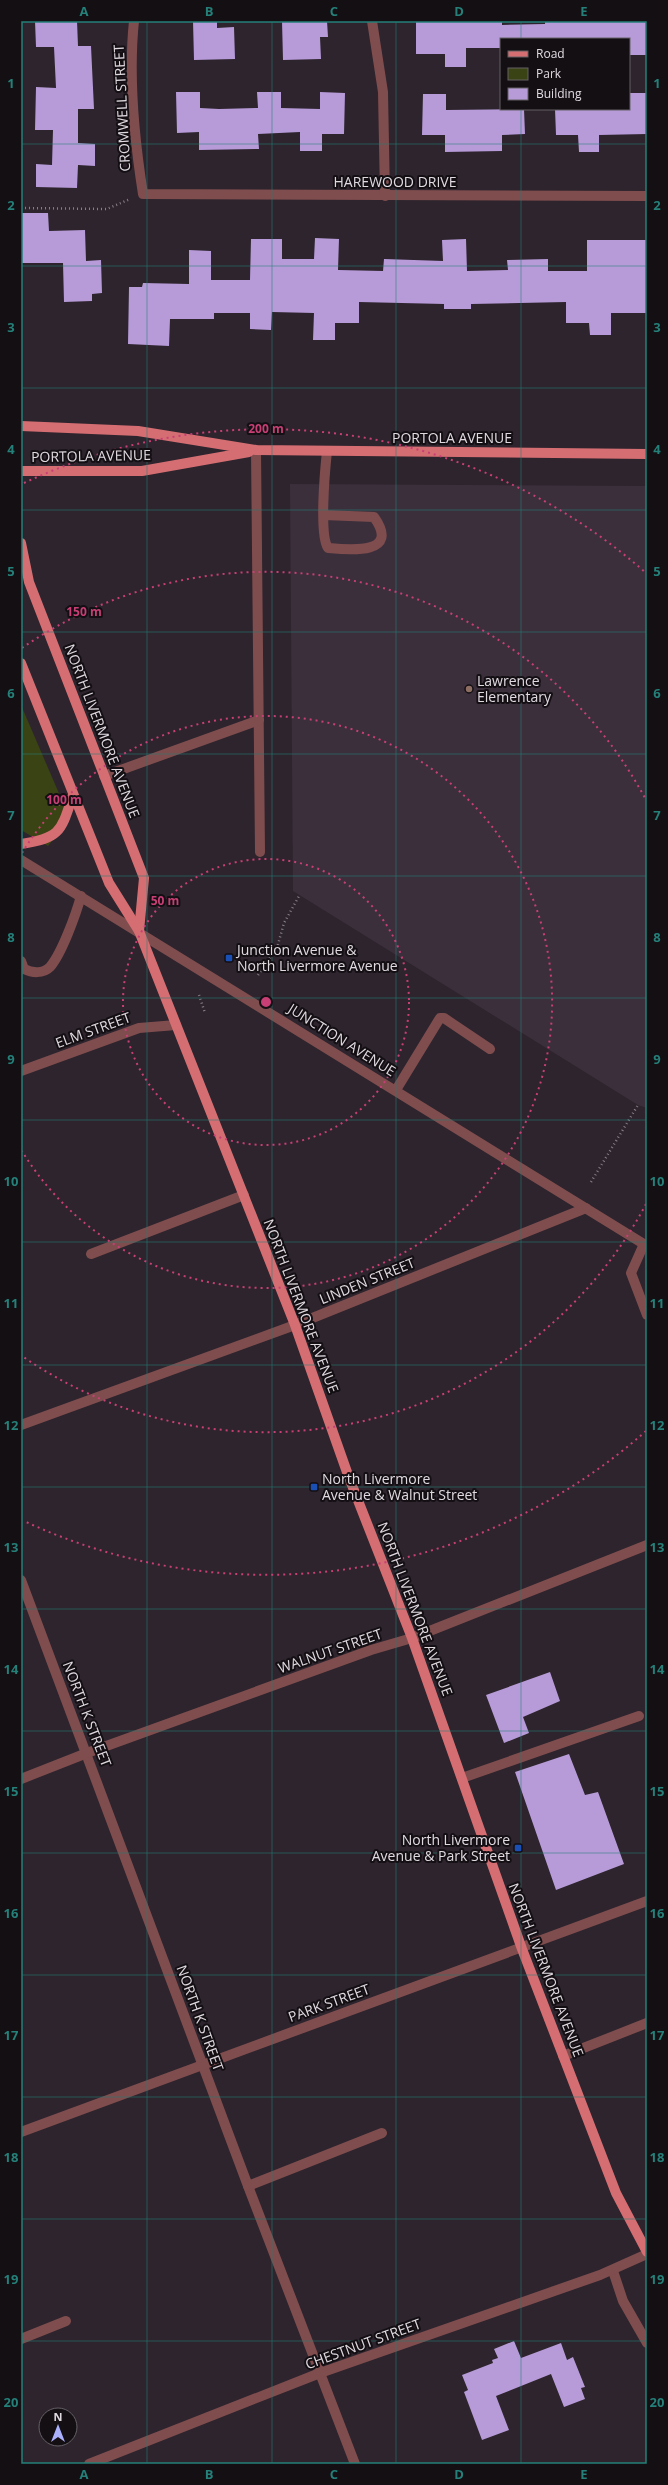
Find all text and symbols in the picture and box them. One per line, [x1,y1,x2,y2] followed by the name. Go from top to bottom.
[80,2,89,20] text: A
[205,2,214,20] text: B
[330,2,338,20] text: C
[454,2,464,20] text: D
[580,2,588,20] text: E
[500,38,630,110] legend
[109,44,134,172] street label: CROMWELL STREET
[536,45,565,62] text: Road
[536,65,562,82] text: Park
[7,74,15,92] text: 1
[653,74,661,92] text: 1
[536,85,582,102] text: Building
[334,172,456,191] street label: HAREWOOD DRIVE
[7,196,15,214] text: 2
[653,196,661,214] text: 2
[7,318,15,336] text: 3
[653,318,661,336] text: 3
[248,420,284,437] text: 200 m
[392,428,512,447] street label: PORTOLA AVENUE
[7,440,15,458] text: 4
[653,440,661,458] text: 4
[31,445,151,466] street label: PORTOLA AVENUE
[7,562,15,580] text: 5
[653,562,661,580] text: 5
[66,603,102,620] text: 150 m
[60,641,144,820] street label: NORTH LIVERMORE AVENUE
[477,671,552,706] place label: Lawrence Elementary
[7,684,15,702] text: 6
[464,684,474,694] marker: Lawrence Elementary
[653,684,661,702] text: 6
[46,791,82,808] text: 100 m
[7,806,15,824] text: 7
[653,806,661,824] text: 7
[151,892,179,909] text: 50 m
[7,928,15,946] text: 8
[653,928,661,946] text: 8
[235,940,398,975] place label: Junction Avenue & North Livermore Avenue
[224,953,234,963] marker: Junction Avenue & North Livermore Avenue
[259,995,273,1009] centre of rings
[283,998,400,1080] street label: JUNCTION AVENUE
[53,1007,133,1052] street label: ELM STREET
[7,1050,15,1068] text: 9
[653,1050,661,1068] text: 9
[4,1172,18,1190] text: 10
[650,1172,664,1190] text: 10
[259,1216,343,1395] street label: NORTH LIVERMORE AVENUE
[316,1253,418,1308] street label: LINDEN STREET
[4,1294,18,1312] text: 11
[650,1294,664,1312] text: 11
[4,1416,19,1434] text: 12
[650,1416,665,1434] text: 12
[322,1469,477,1504] place label: North Livermore Avenue & Walnut Street
[309,1482,319,1492] marker: North Livermore Avenue & Walnut Street
[373,1519,457,1698] street label: NORTH LIVERMORE AVENUE
[4,1538,18,1556] text: 13
[650,1538,664,1556] text: 13
[275,1624,384,1677] street label: WALNUT STREET
[59,1658,116,1769] street label: NORTH K STREET
[4,1660,19,1678] text: 14
[650,1660,665,1678] text: 14
[4,1782,18,1800] text: 15
[650,1782,664,1800] text: 15
[372,1830,510,1865] place label: North Livermore Avenue & Park Street
[513,1843,523,1853] marker: North Livermore Avenue & Park Street
[504,1880,588,2059] street label: NORTH LIVERMORE AVENUE
[4,1904,19,1922] text: 16
[650,1904,665,1922] text: 16
[173,1962,229,2074] street label: NORTH K STREET
[285,1979,372,2026] street label: PARK STREET
[4,2026,19,2044] text: 17
[650,2026,665,2044] text: 17
[4,2148,18,2166] text: 18
[650,2148,664,2166] text: 18
[4,2270,18,2288] text: 19
[650,2270,664,2288] text: 19
[302,2314,424,2373] street label: CHESTNUT STREET
[4,2393,18,2411] text: 20
[650,2393,664,2411] text: 20
[38,2407,78,2447] north arrow
[54,2409,62,2424] text: N
[80,2465,89,2483] text: A
[205,2465,214,2483] text: B
[330,2465,338,2483] text: C
[454,2465,464,2483] text: D
[580,2465,588,2483] text: E

